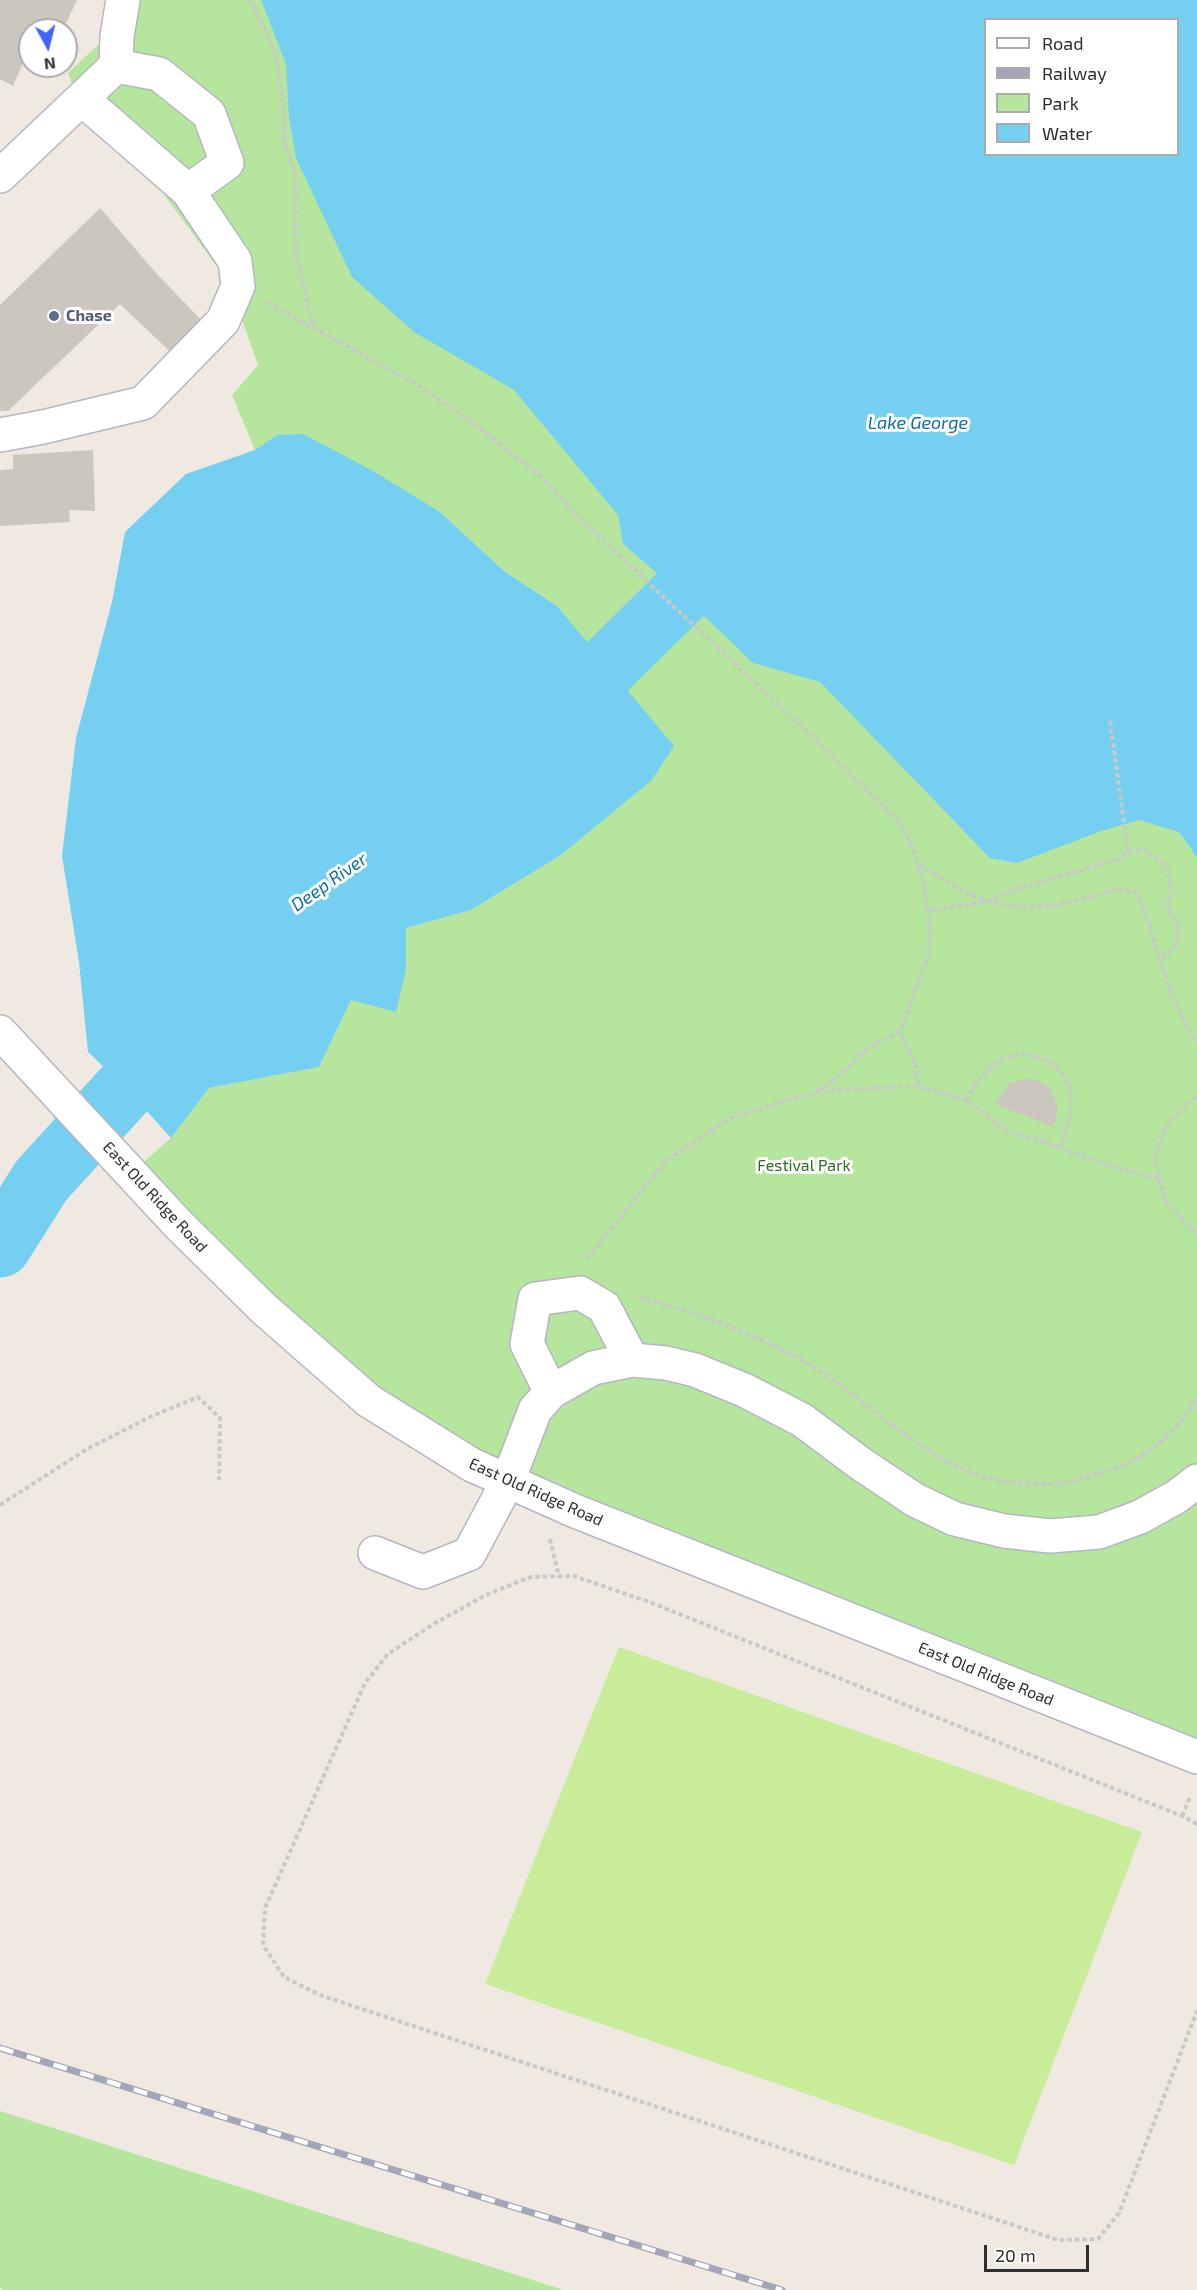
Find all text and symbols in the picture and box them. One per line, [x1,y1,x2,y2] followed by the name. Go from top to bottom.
[18,18,78,78] north arrow
[984,18,1179,156] legend
[1042,32,1083,54] text: Road
[43,54,57,75] text: N
[1042,62,1107,84] text: Railway
[1042,92,1079,114] text: Park
[1042,122,1092,144] text: Water
[66,306,112,326] place label: Chase
[47,309,61,323] marker: Chase
[868,412,968,434] water label: Lake George
[287,848,371,916] water label: Deep River
[99,1138,211,1256] street label: East Old Ridge Road
[757,1156,851,1176] park label: Festival Park
[466,1454,606,1530] street label: East Old Ridge Road
[915,1638,1057,1710] street label: East Old Ridge Road
[987,2233,1092,2271] scale bar
[995,2244,1036,2266] text: 20 m

